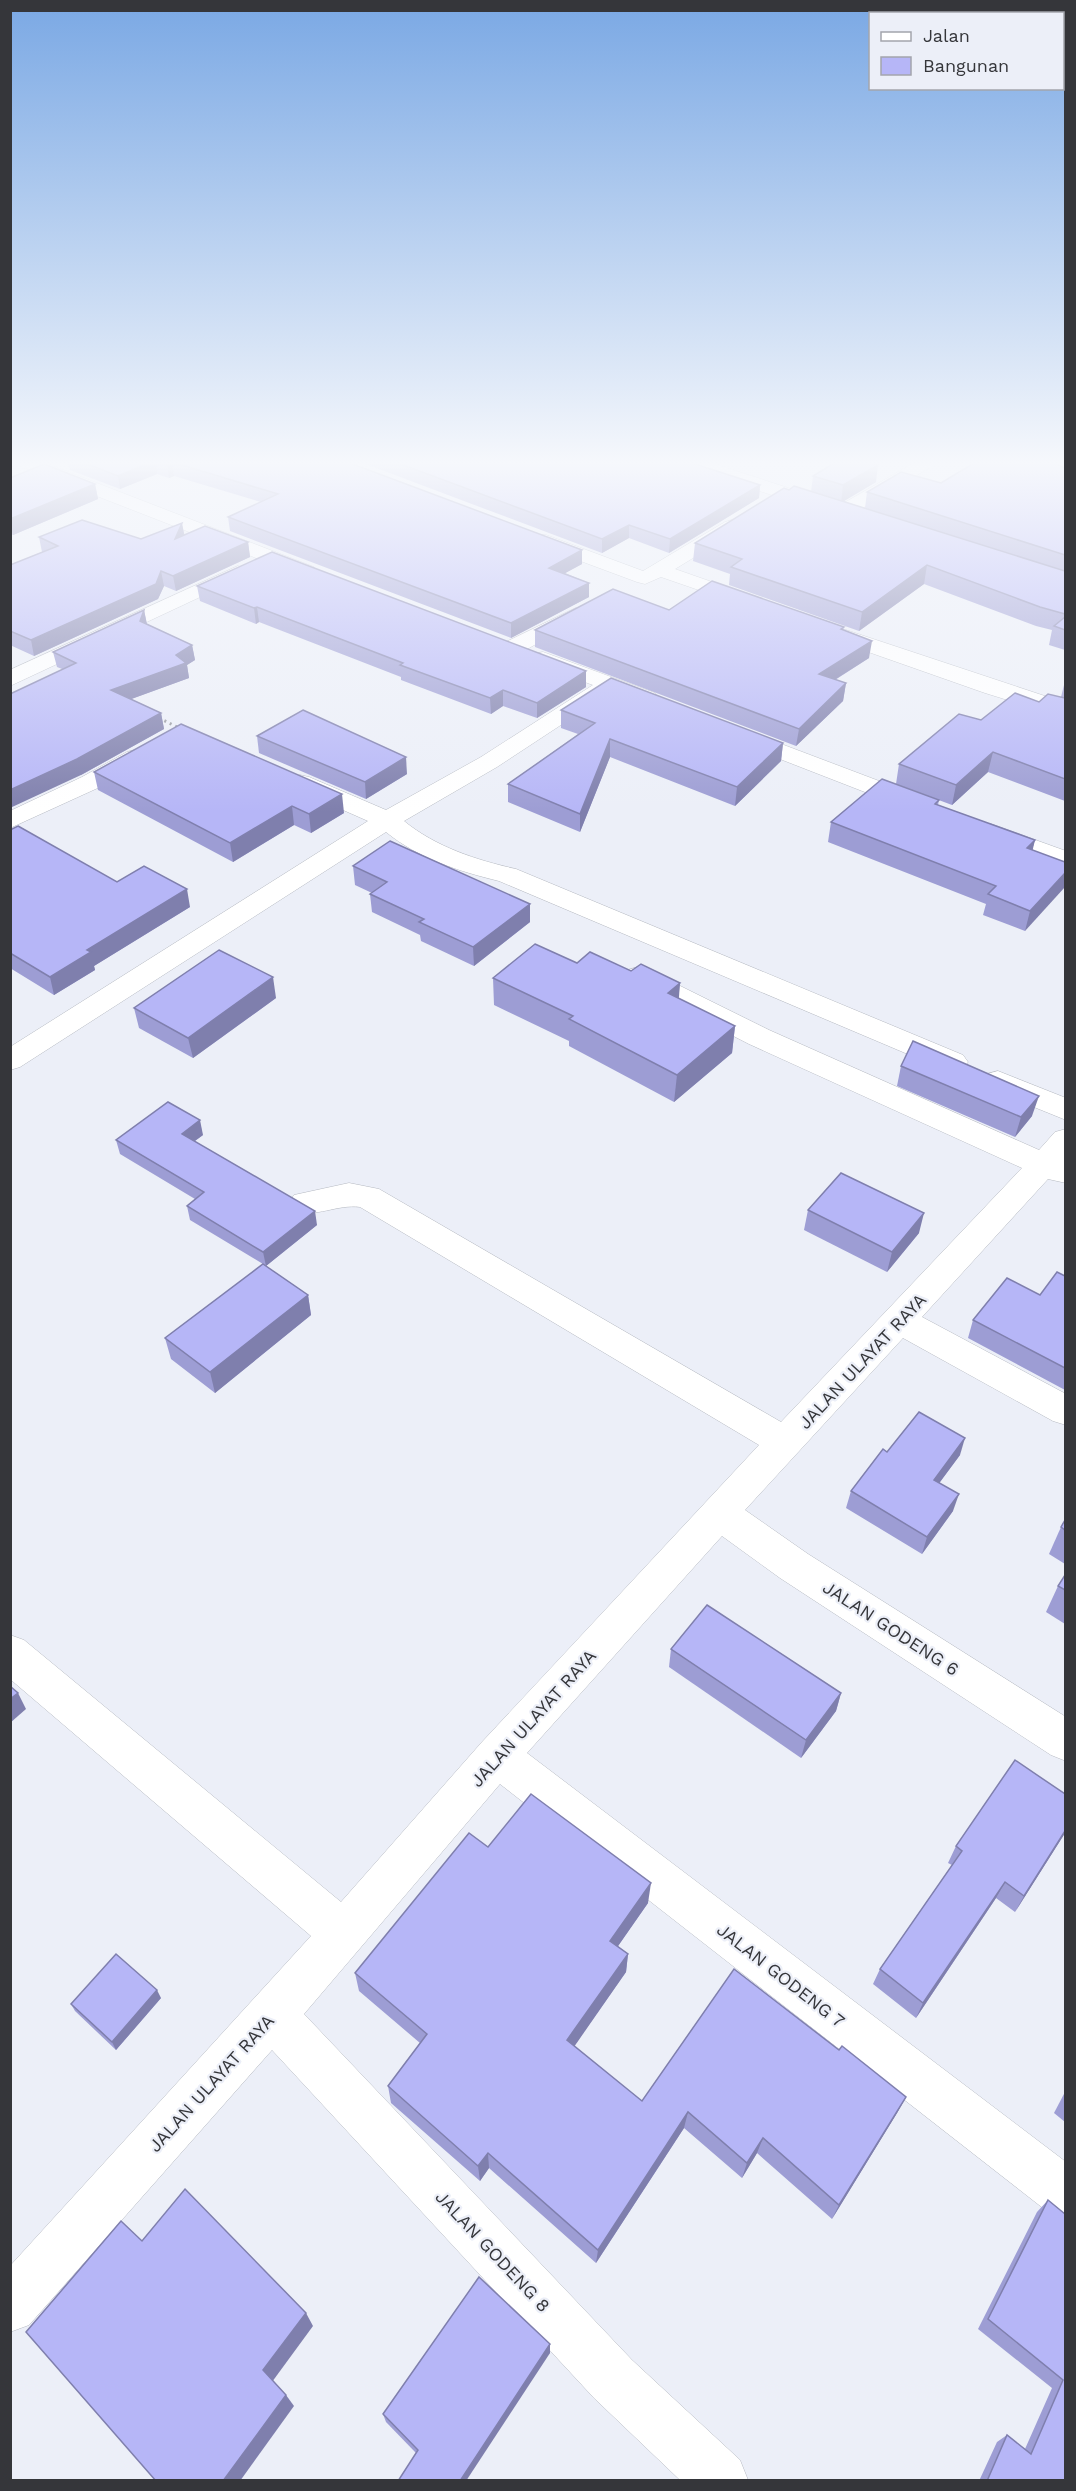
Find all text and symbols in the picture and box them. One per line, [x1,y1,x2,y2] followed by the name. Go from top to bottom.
[869,12,1064,90] legend
[923,25,970,46] text: Jalan
[923,55,1009,76] text: Bangunan
[794,1289,930,1433] street label: JALAN ULAYAT RAYA
[819,1576,963,1680] street label: JALAN GODENG 6
[466,1645,600,1791] street label: JALAN ULAYAT RAYA
[713,1919,849,2031] street label: JALAN GODENG 7
[144,2010,278,2156] street label: JALAN ULAYAT RAYA
[431,2186,555,2316] street label: JALAN GODENG 8

